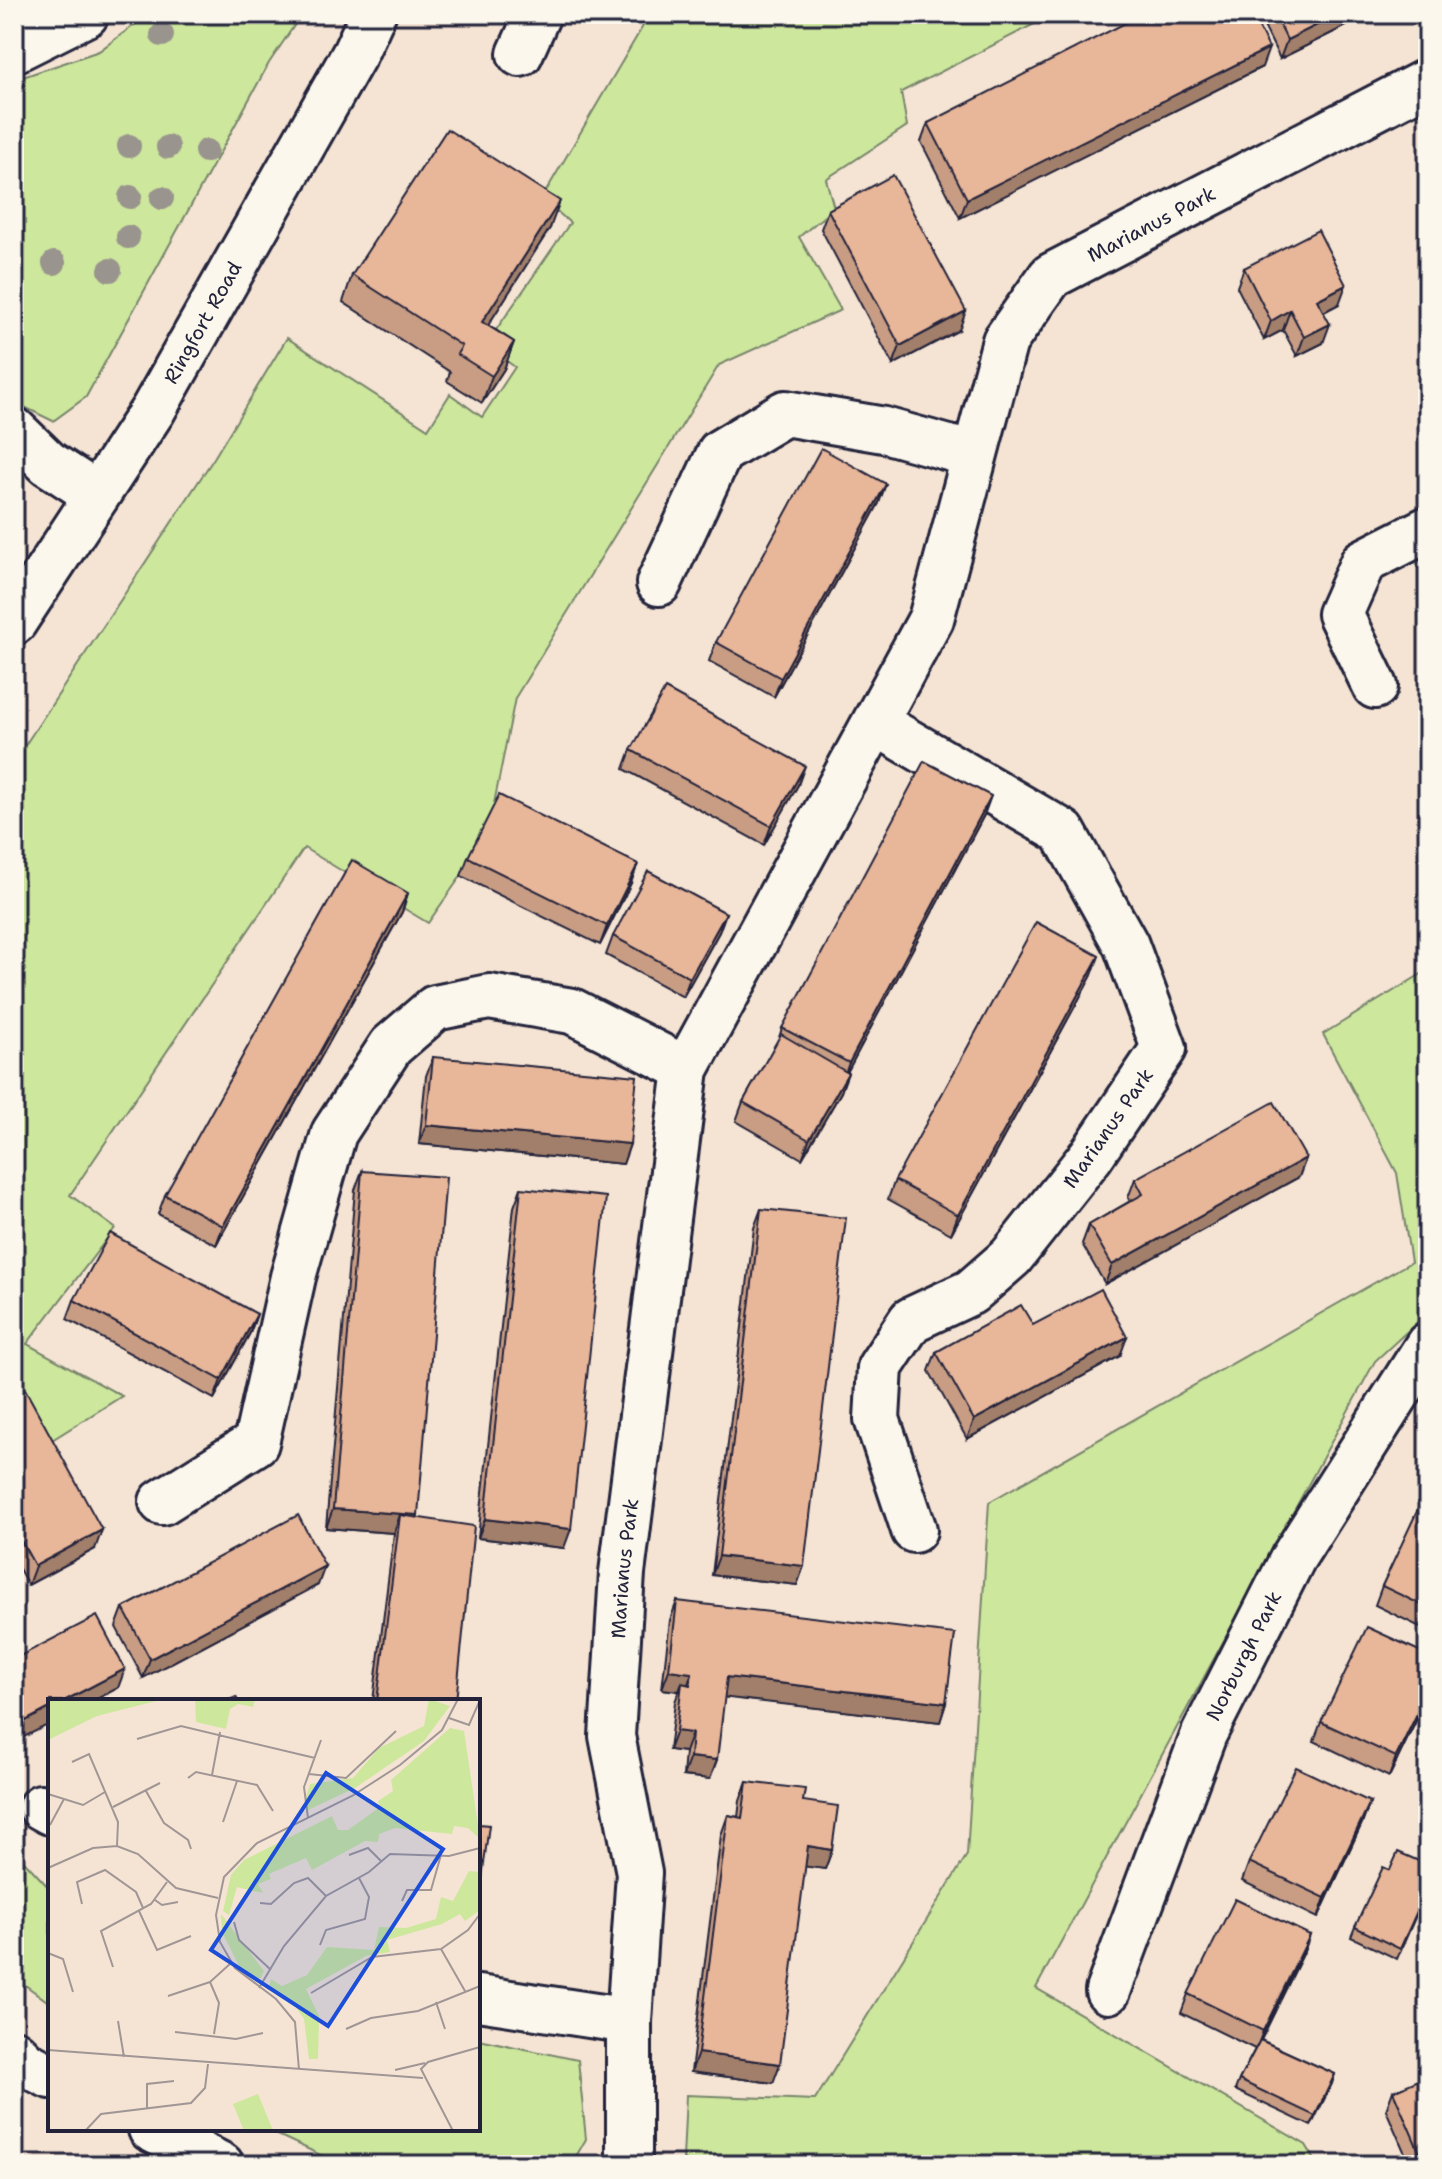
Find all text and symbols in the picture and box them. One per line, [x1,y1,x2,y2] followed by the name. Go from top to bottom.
[1083,180,1220,268] street label: Marianus Park
[158,256,248,388] street label: Ringfort Road
[1057,1063,1159,1193] street label: Marianus Park
[605,1497,644,1639] street label: Marianus Park
[1200,1586,1287,1725] street label: Norburgh Park
[48,1699,480,2131] inset map

